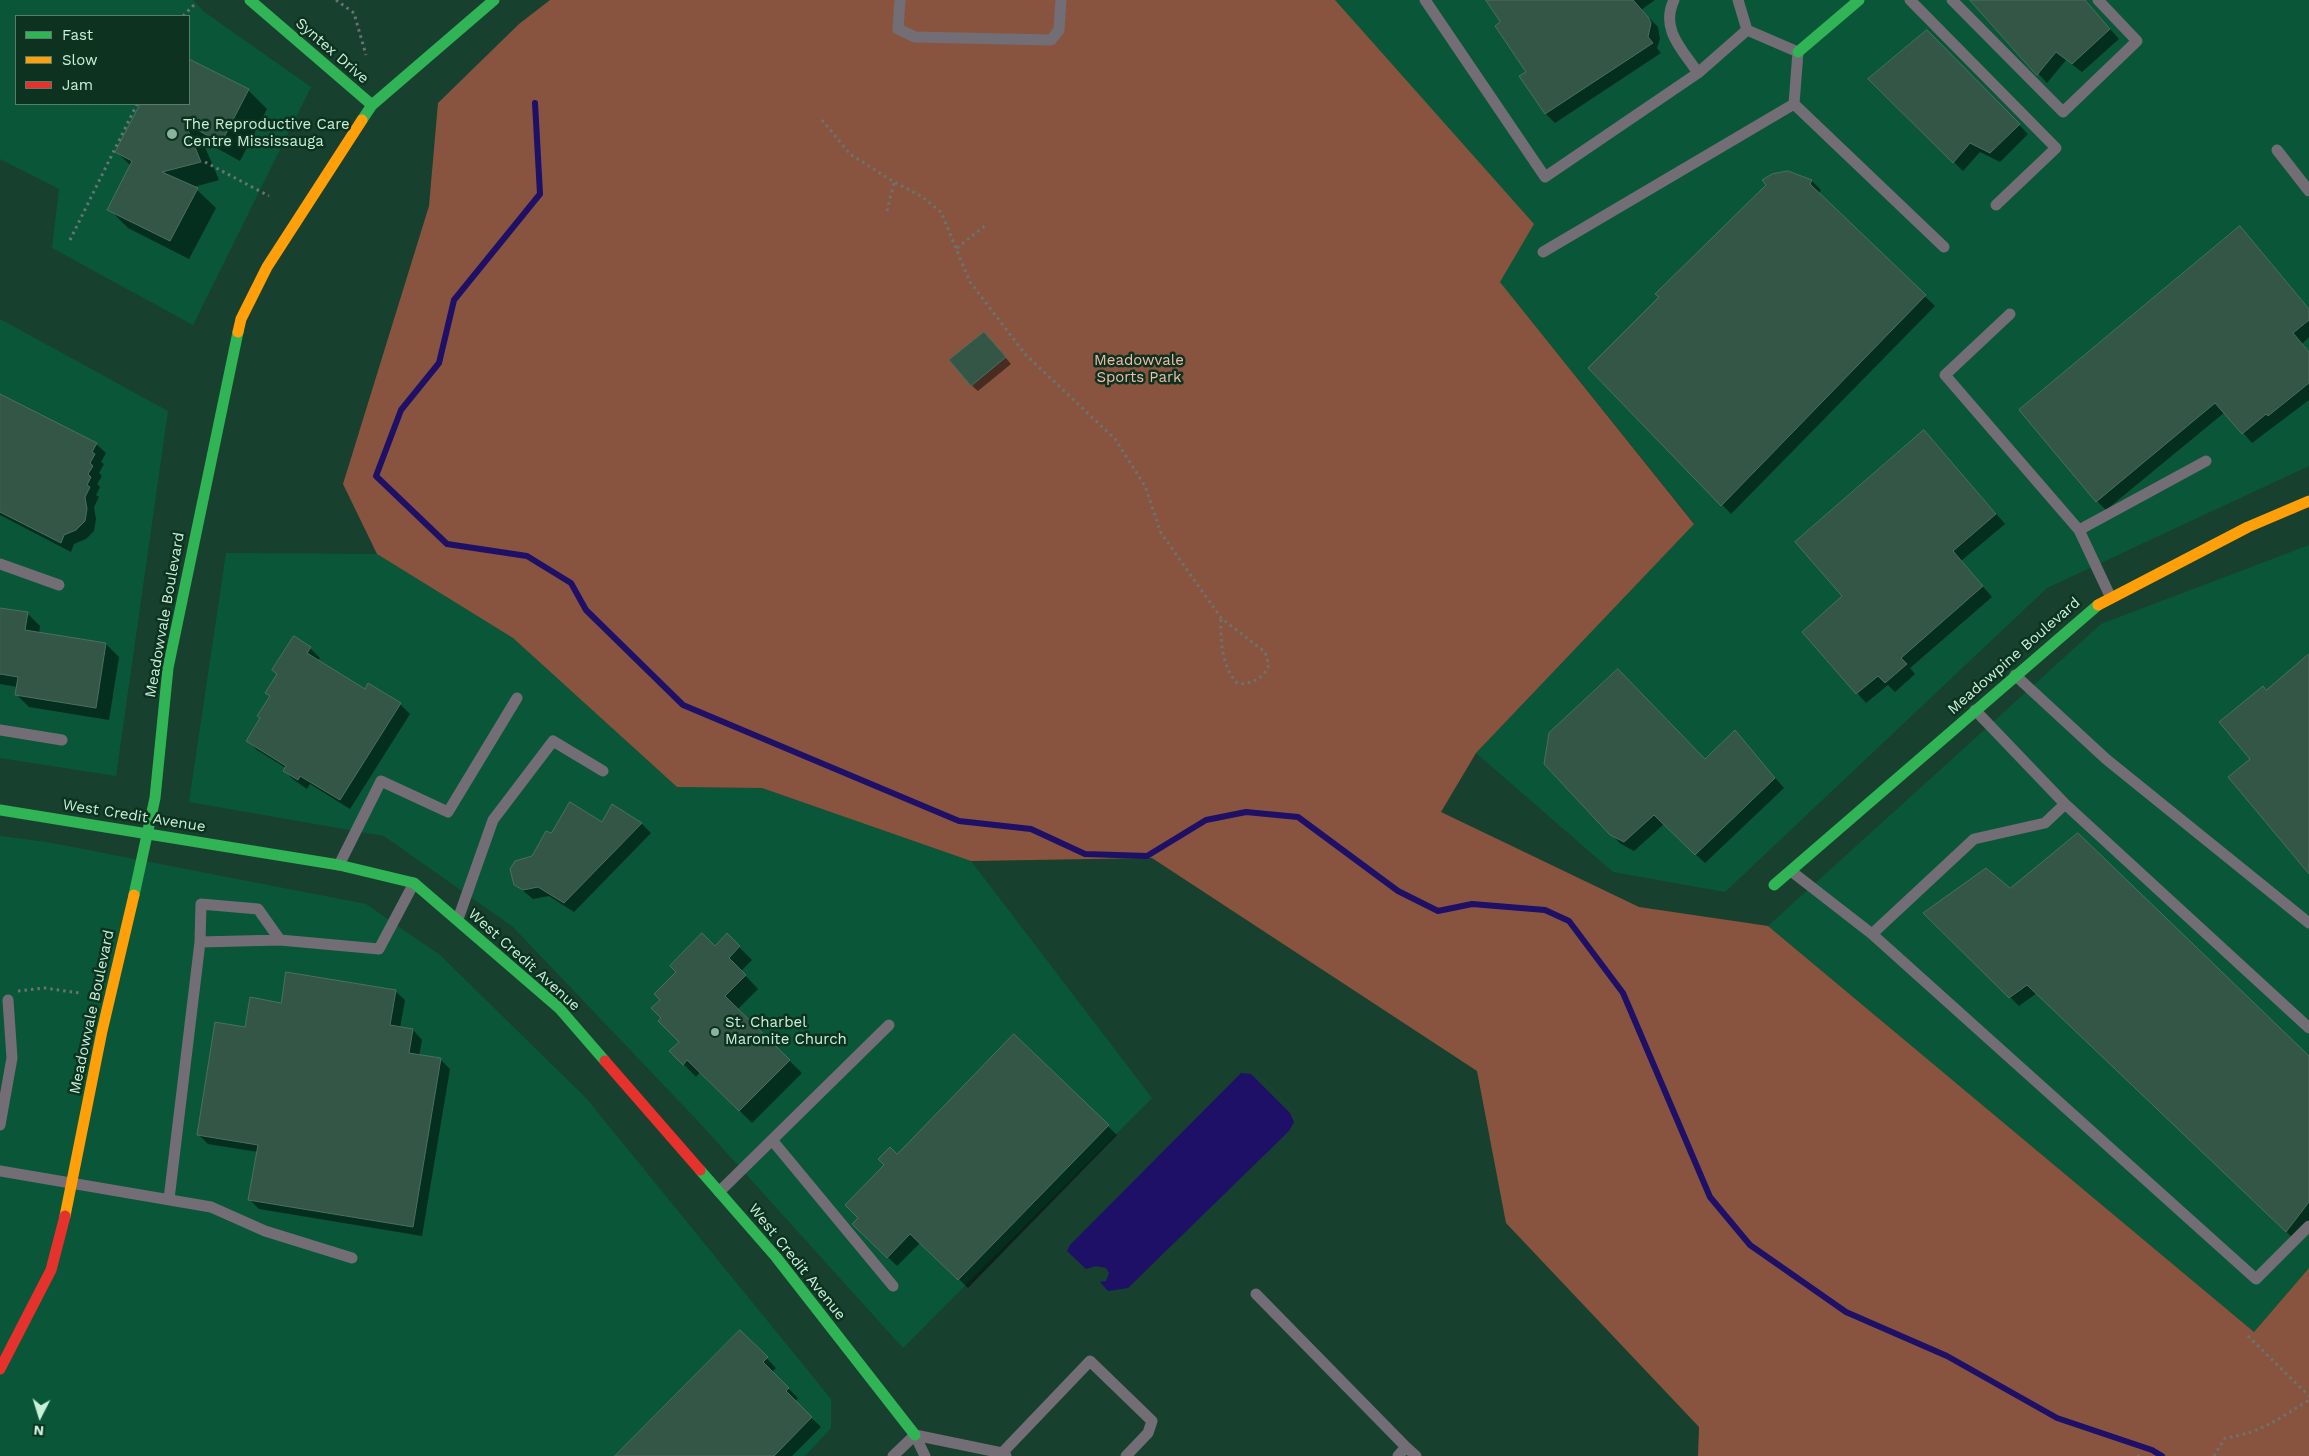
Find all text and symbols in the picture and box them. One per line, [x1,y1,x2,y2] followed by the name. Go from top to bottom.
[292,14,372,88] street label: Syntex Drive
[15,15,190,105] legend
[62,26,93,44] text: Fast
[62,51,98,69] text: Slow
[62,76,93,94] text: Jam
[183,116,350,151] place label: The Reproductive Care Centre Mississauga
[165,127,179,141] marker: The Reproductive Care Centre Mississauga
[1094,352,1184,387] park label: Meadowvale Sports Park
[142,531,188,699] street label: Meadowvale Boulevard
[1944,594,2084,718] street label: Meadowpine Boulevard
[61,796,207,836] street label: West Credit Avenue
[464,905,584,1015] street label: West Credit Avenue
[66,928,118,1096] street label: Meadowvale Boulevard
[725,1014,847,1049] place label: St. Charbel Maronite Church
[709,1026,721,1038] marker: St. Charbel Maronite Church
[745,1200,849,1324] street label: West Credit Avenue
[15,1391,65,1441] north arrow
[33,1423,45,1439] text: N

